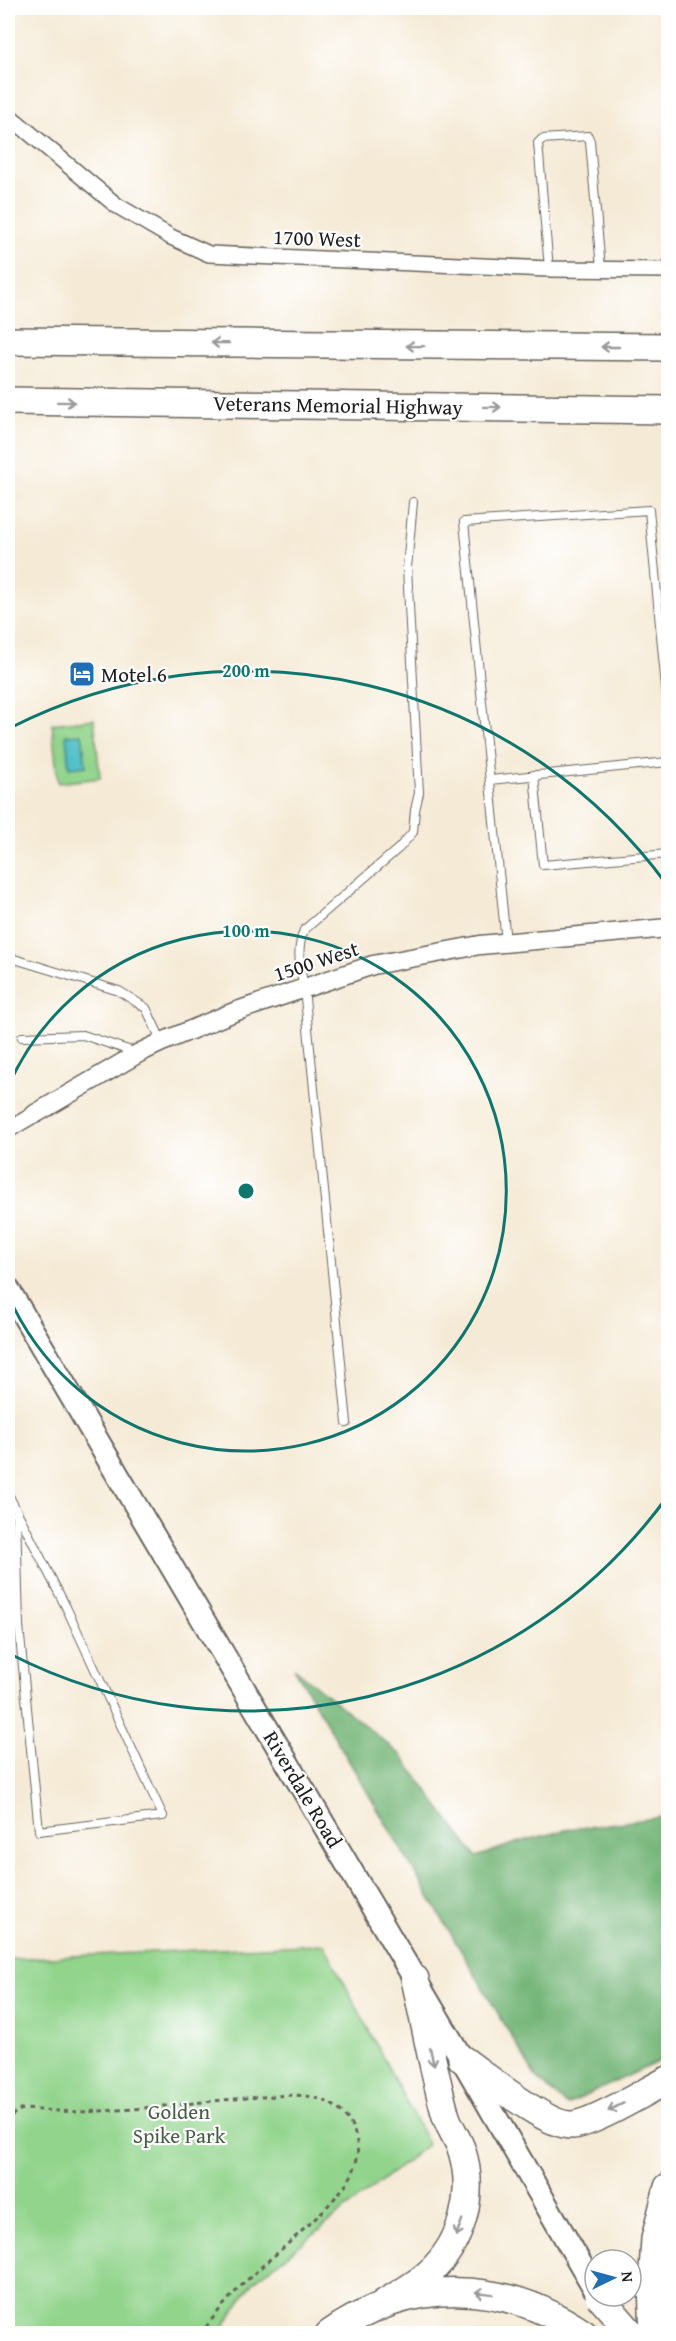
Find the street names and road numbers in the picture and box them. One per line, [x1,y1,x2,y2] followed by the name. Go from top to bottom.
[273,221,362,255] street label: 1700 West
[213,387,464,423] street label: Veterans Memorial Highway
[270,933,363,989] street label: 1500 West
[256,1725,351,1854] street label: Riverdale Road

